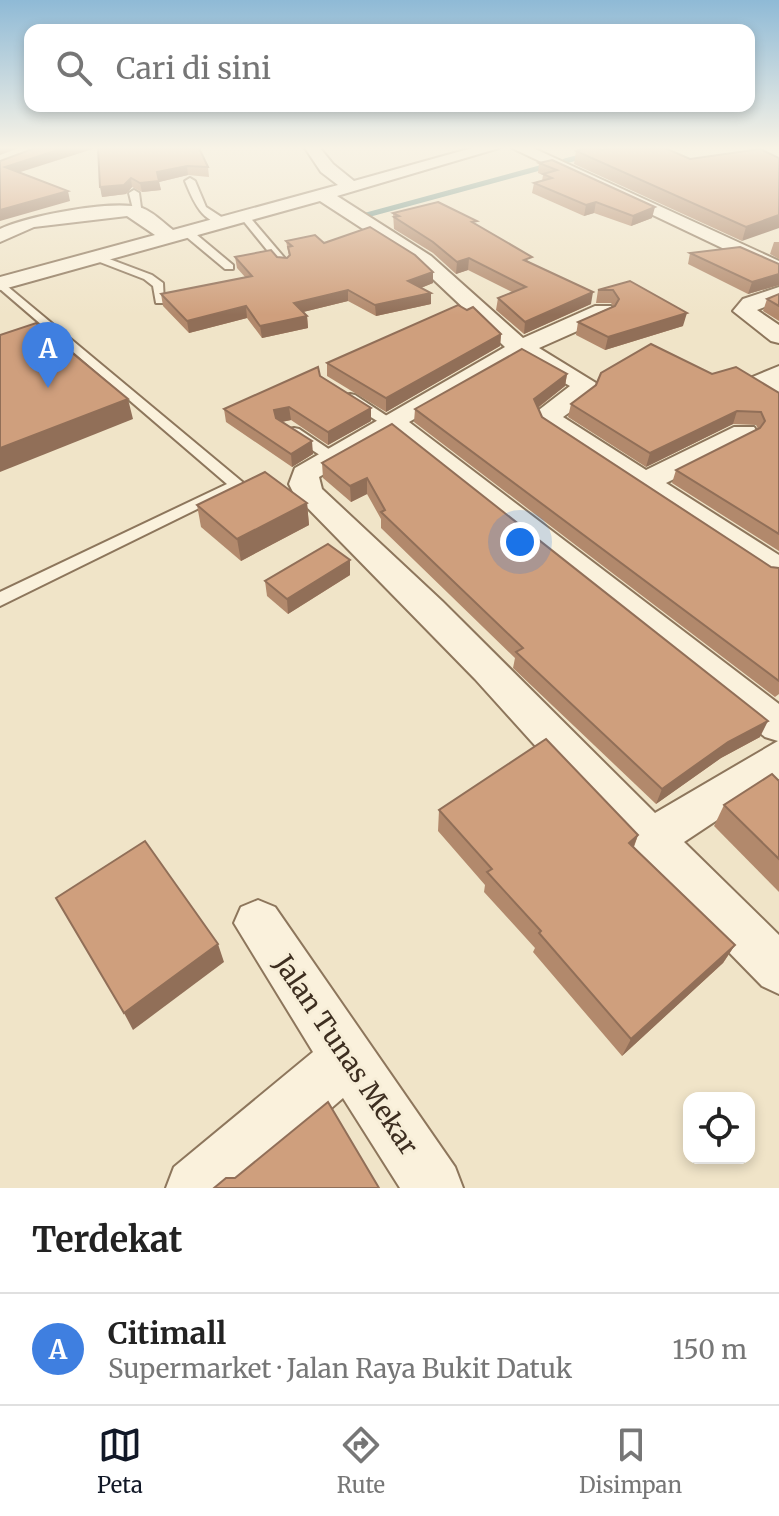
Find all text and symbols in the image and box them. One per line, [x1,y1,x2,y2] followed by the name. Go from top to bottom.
[24,24,755,112] search box
[52,46,96,90] icon: search
[116,49,271,87] text: Cari di sini
[22,322,74,388] pin: A
[500,522,540,562] your location
[267,948,426,1161] street label: Jalan Tunas Mekar
[683,1092,755,1164] map controls
[683,1092,755,1164] button: locate
[32,1219,182,1261] text: Terdekat
[108,1314,226,1352] text: Citimall
[49,1333,67,1366] text: A
[673,1333,747,1366] text: 150 m
[108,1352,572,1385] text: Supermarket · Jalan Raya Bukit Datuk
[97,1423,143,1499] tab: Peta
[337,1423,385,1499] tab: Rute
[579,1423,682,1499] tab: Disimpan

